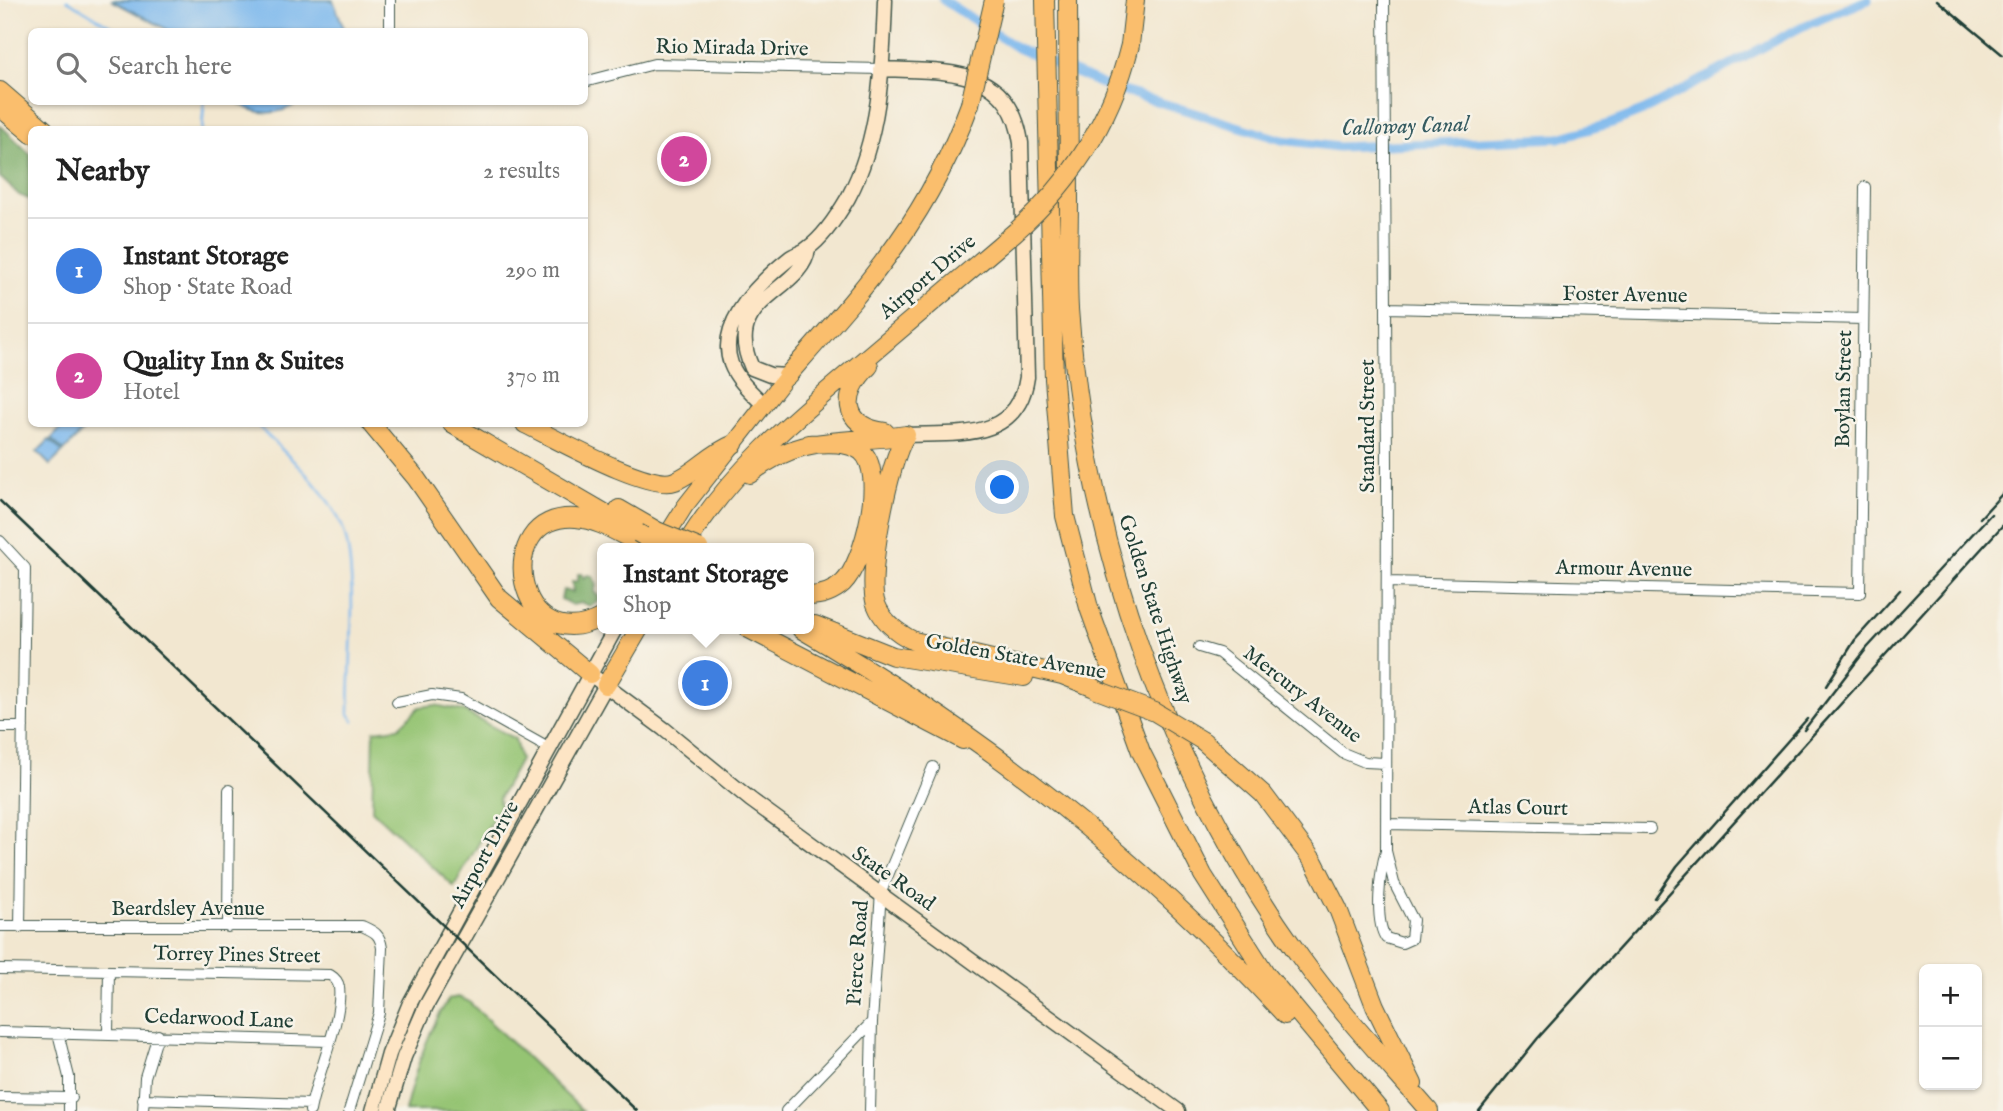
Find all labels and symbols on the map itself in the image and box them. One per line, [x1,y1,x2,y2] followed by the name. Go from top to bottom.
[655,34,809,63] street label: Rio Mirada Drive
[1341,110,1471,143] water label: Calloway Canal
[661,133,707,185] pin: 2
[873,228,982,326] street label: Airport Drive
[1562,281,1688,310] street label: Foster Avenue
[1830,330,1859,448] street label: Boylan Street
[1355,359,1382,493] street label: Standard Street
[985,470,1019,504] your location
[1111,511,1198,708] street label: Golden State Highway
[1554,555,1693,584] street label: Armour Avenue
[923,628,1108,687] street label: Golden State Avenue
[1237,640,1367,750] street label: Mercury Avenue
[682,657,728,709] pin: 1
[1467,794,1568,823] street label: Atlas Court
[444,796,526,914] street label: Airport Drive
[846,841,941,918] street label: State Road
[111,896,265,923] street label: Beardsley Avenue
[841,899,876,1007] street label: Pierce Road
[153,941,321,970] street label: Torrey Pines Street
[144,1003,294,1036] street label: Cedarwood Lane

